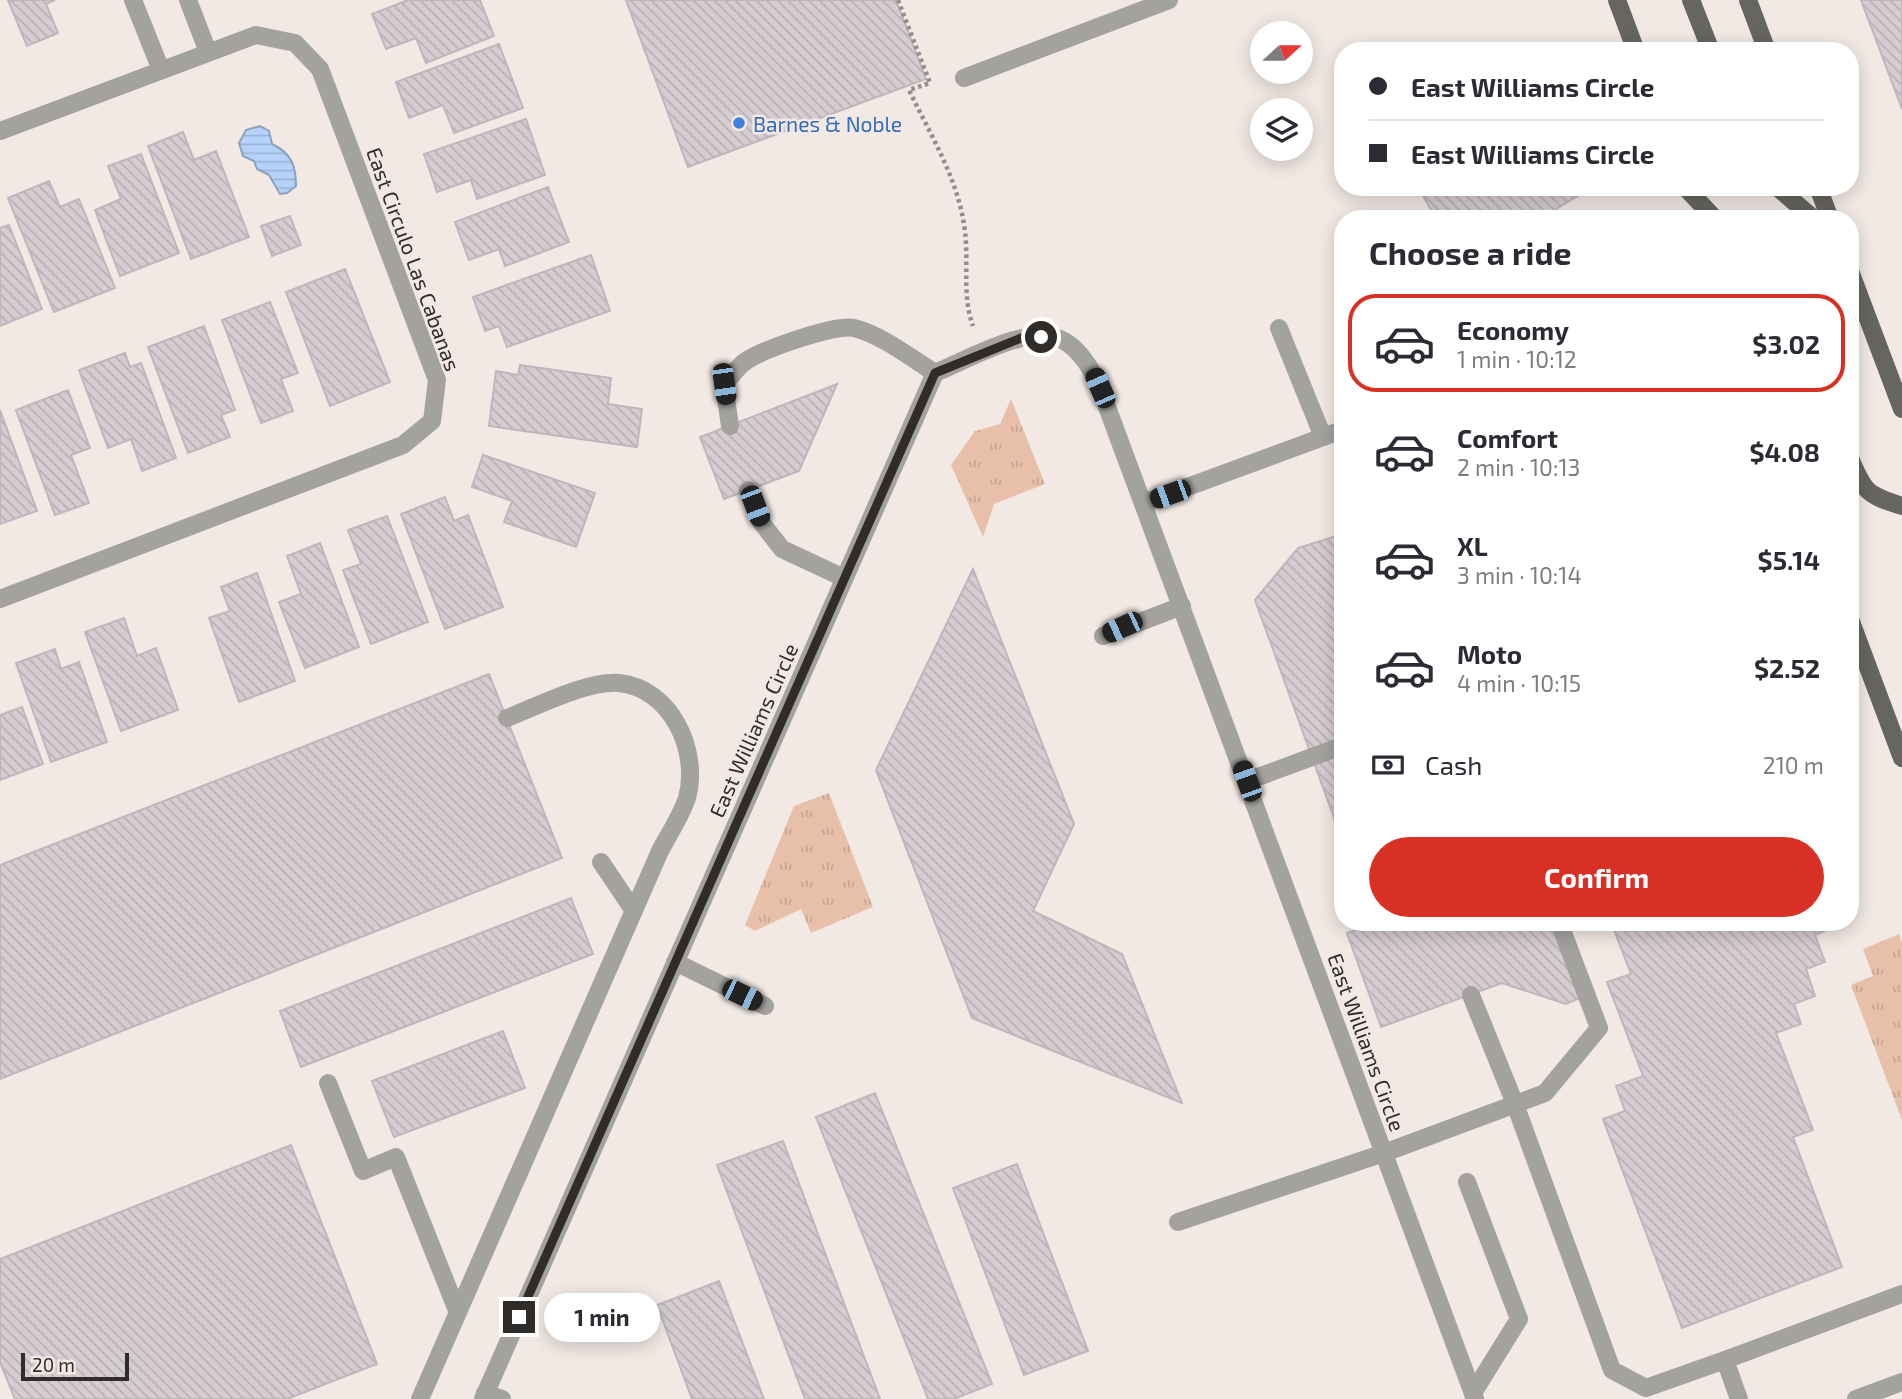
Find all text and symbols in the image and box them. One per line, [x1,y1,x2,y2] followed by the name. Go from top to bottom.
[1250,21,1312,84] north arrow
[1250,21,1313,161] map controls
[1411,71,1654,102] text: East Williams Circle
[1250,98,1313,161] button: layers
[753,111,902,136] place label: Barnes & Noble
[731,115,747,131] marker: Barnes & Noble
[1411,138,1654,169] text: East Williams Circle
[362,144,466,374] street label: East Circulo Las Cabanas
[1369,233,1572,271] text: Choose a ride
[1373,312,1436,375] icon: car
[1457,314,1569,345] text: Economy
[1025,321,1057,353] route start
[1752,328,1820,359] text: $3.02
[1457,345,1577,373] text: 1 min · 10:12
[711,362,738,406] car
[1082,365,1119,411] car
[1373,420,1436,483] icon: car
[1457,422,1558,453] text: Comfort
[1749,436,1820,467] text: $4.08
[1457,453,1580,481] text: 2 min · 10:13
[1147,477,1194,511] car
[738,483,773,529] car
[1373,528,1436,591] icon: car
[1457,530,1488,561] text: XL
[1758,544,1820,575] text: $5.14
[1457,561,1582,589] text: 3 min · 10:14
[1099,609,1146,645] car
[1373,636,1436,699] icon: car
[1457,638,1522,669] text: Moto
[703,639,803,821] street label: East Williams Circle
[1754,652,1820,683] text: $2.52
[1457,669,1581,697] text: 4 min · 10:15
[1369,746,1407,784] icon: cash
[1425,749,1482,780] text: Cash
[1763,751,1824,779] text: 210 m
[1230,758,1265,804] car
[1369,837,1824,917] button: Confirm
[1323,950,1411,1134] street label: East Williams Circle
[719,976,766,1014] car
[544,1292,659,1342] callout: 1 min
[503,1301,535,1333] route end
[574,1303,630,1331] text: 1 min
[21,1350,130,1382] scale bar
[32,1353,75,1376] text: 20 m

